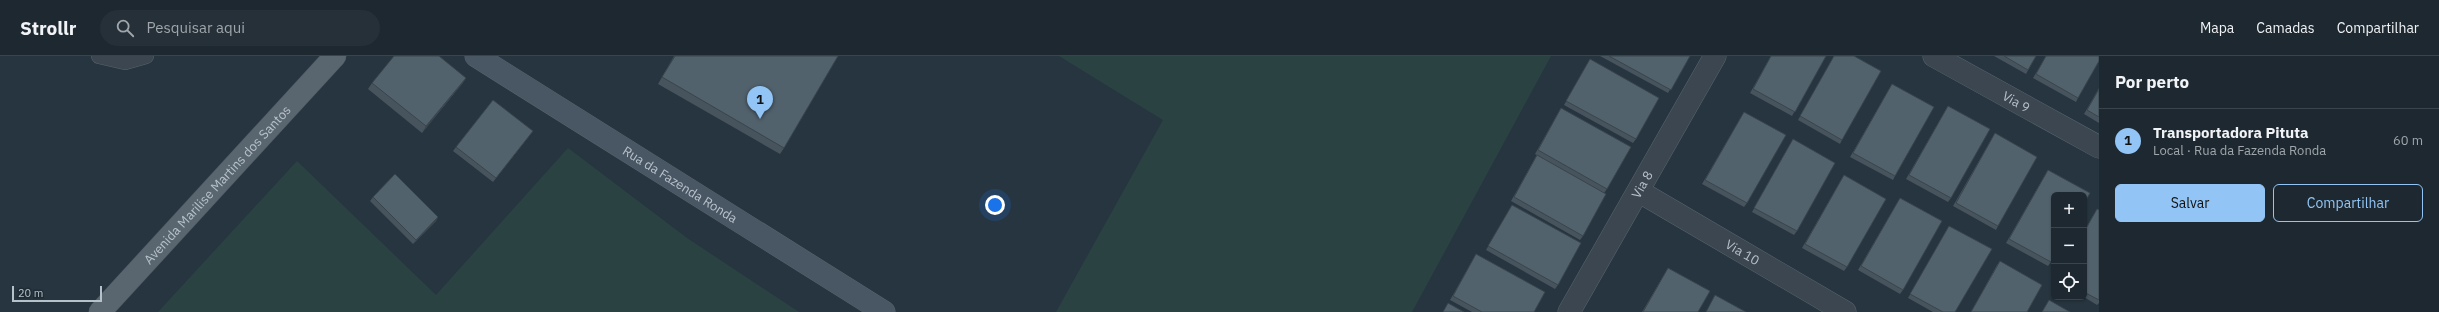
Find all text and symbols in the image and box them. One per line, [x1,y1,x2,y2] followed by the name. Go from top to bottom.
[100,10,380,46] search box
[20,16,76,40] text: Strollr
[114,17,136,39] icon: search
[146,18,245,37] text: Pesquisar aqui
[2200,19,2234,37] text: Mapa
[2256,19,2315,37] text: Camadas
[2337,19,2419,37] text: Compartilhar
[2115,71,2189,93] text: Por perto
[747,86,773,119] pin: 1
[2000,87,2033,116] street label: Via 9
[140,101,294,268] street label: Avenida Marilise Martins dos Santos
[2153,123,2309,142] text: Transportadora Pituta
[2124,132,2132,149] text: 1
[2393,132,2423,149] text: 60 m
[620,142,741,226] street label: Rua da Fazenda Ronda
[2153,142,2326,159] text: Local · Rua da Fazenda Ronda
[1627,167,1656,201] street label: Via 8
[2115,184,2265,222] button: Salvar
[2273,184,2423,222] button: Compartilhar
[2051,192,2087,300] map controls
[2051,192,2087,228] button: +
[985,195,1005,215] your location
[2051,228,2087,264] button: −
[1723,235,1763,269] street label: Via 10
[2051,264,2087,300] button: locate
[12,284,102,303] scale bar
[18,286,43,300] text: 20 m

